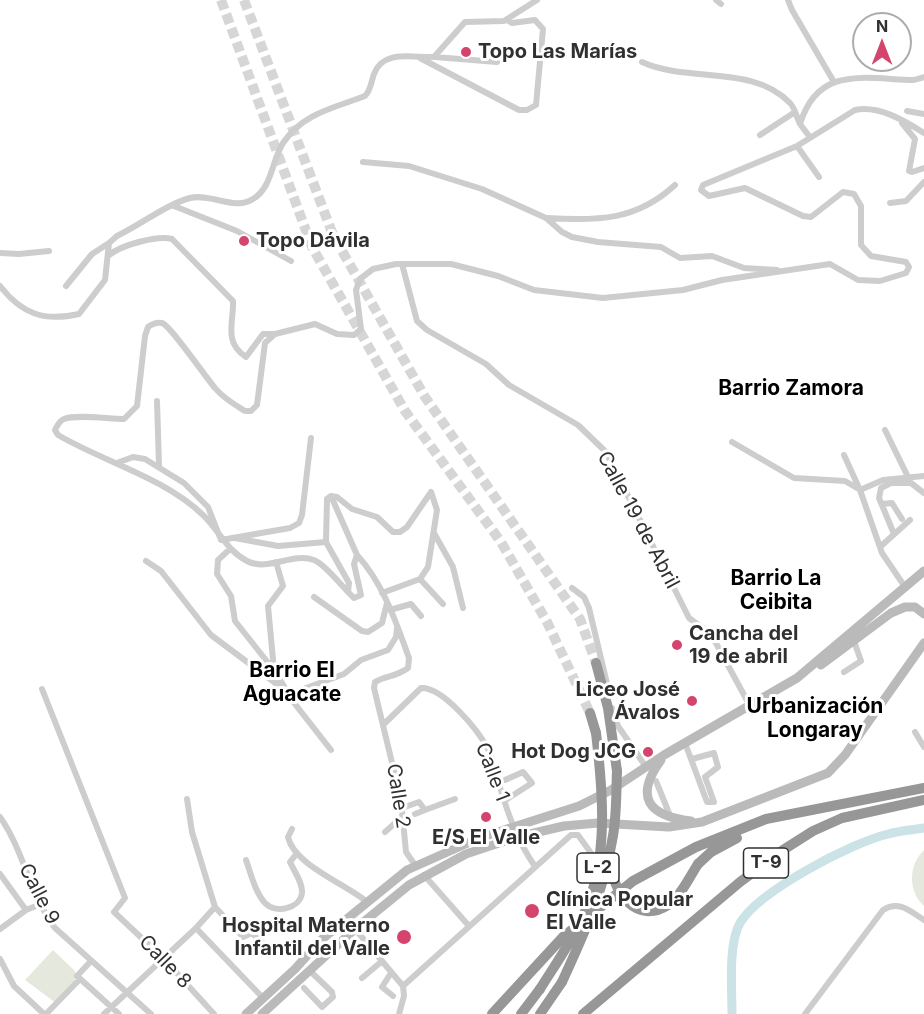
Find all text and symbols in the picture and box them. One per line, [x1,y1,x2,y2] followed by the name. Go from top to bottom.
[852,12,912,72] north arrow
[876,16,888,36] text: N
[478,40,637,64] place label: Topo Las Marías
[459,45,473,59] marker: Topo Las Marías
[256,229,370,253] place label: Topo Dávila
[237,234,251,248] marker: Topo Dávila
[718,376,864,402] district label: Barrio Zamora
[592,447,684,593] street label: Calle 19 de Abril
[730,566,822,616] district label: Barrio La Ceibita
[689,622,798,669] place label: Cancha del 19 de abril
[670,638,684,652] marker: Cancha del 19 de abril
[243,658,341,708] district label: Barrio El Aguacate
[576,678,680,725] place label: Liceo José Ávalos
[685,694,699,708] marker: Liceo José Ávalos
[747,694,883,744] district label: Urbanización Longaray
[470,739,514,805] street label: Calle 1
[511,740,636,764] place label: Hot Dog JCG
[641,745,655,759] marker: Hot Dog JCG
[381,762,415,830] street label: Calle 2
[479,810,493,824] marker: E/S El Valle
[432,826,540,850] place label: E/S El Valle
[744,848,789,878] road number: T-9
[577,853,619,883] road number: L-2
[14,859,64,929] street label: Calle 9
[546,888,693,935] place label: Clínica Popular El Valle
[523,902,541,920] marker: Clínica Popular El Valle
[222,914,390,961] place label: Hospital Materno Infantil del Valle
[395,928,413,946] marker: Hospital Materno Infantil del Valle
[134,930,196,994] street label: Calle 8

